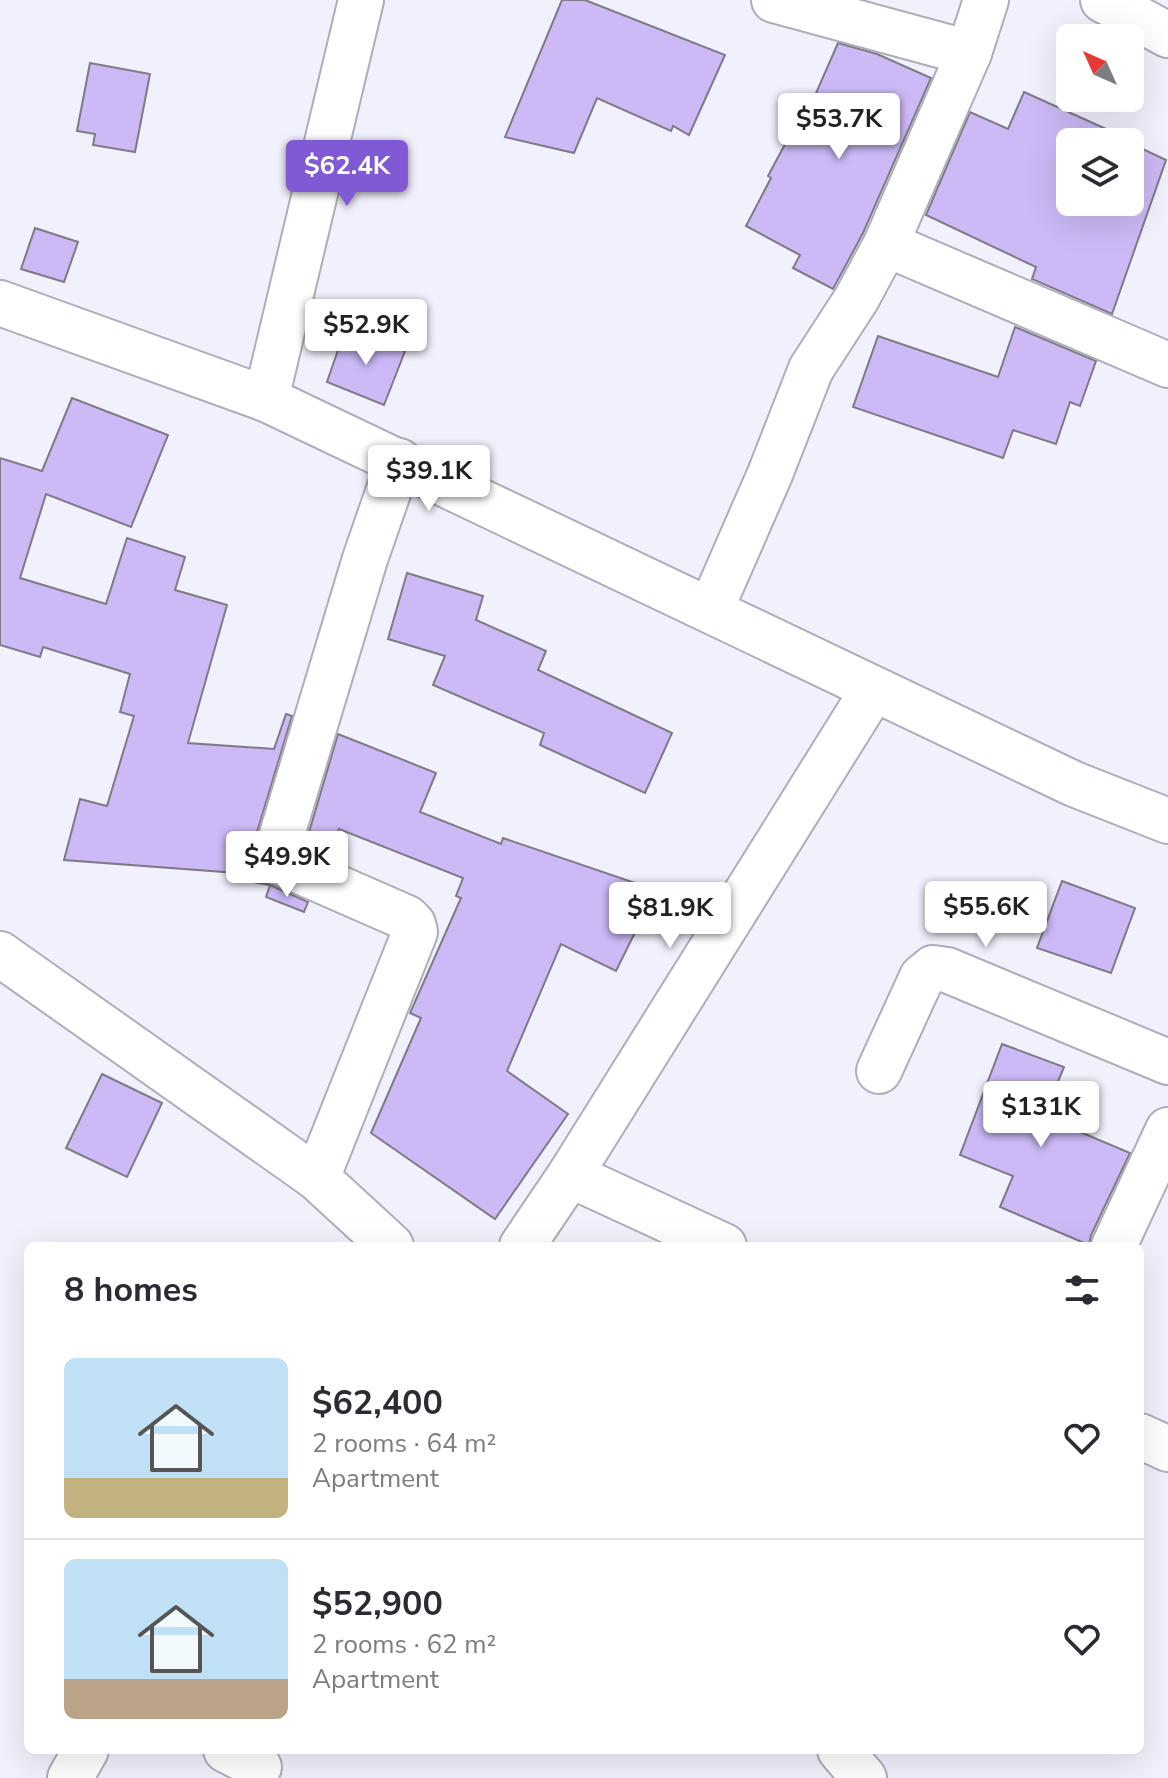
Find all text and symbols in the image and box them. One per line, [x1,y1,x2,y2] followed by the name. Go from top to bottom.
[1056,24,1144,112] north arrow
[1056,24,1144,216] map controls
[774,93,904,161] pin: $53.7K
[796,101,882,136] text: $53.7K
[1056,128,1144,216] button: layers
[282,140,412,208] pin: $62.4K
[304,148,390,183] text: $62.4K
[301,299,431,367] pin: $52.9K
[323,307,409,342] text: $52.9K
[364,445,494,513] pin: $39.1K
[386,453,472,488] text: $39.1K
[222,831,352,899] pin: $49.9K
[244,839,330,874] text: $49.9K
[921,881,1051,949] pin: $55.6K
[605,882,735,950] pin: $81.9K
[943,889,1029,924] text: $55.6K
[627,890,713,925] text: $81.9K
[985,1081,1097,1149] pin: $131K
[1001,1089,1081,1124] text: $131K
[64,1267,198,1313] text: 8 homes
[1060,1268,1104,1312] icon: filters
[312,1380,443,1426] text: $62,400
[128,1390,224,1486] icon: home
[1060,1416,1104,1460] icon: heart
[312,1426,496,1461] text: 2 rooms · 64 m²
[312,1461,439,1496] text: Apartment
[312,1581,443,1627] text: $52,900
[128,1591,224,1687] icon: home
[1060,1617,1104,1661] icon: heart
[312,1627,496,1662] text: 2 rooms · 62 m²
[312,1662,439,1697] text: Apartment

